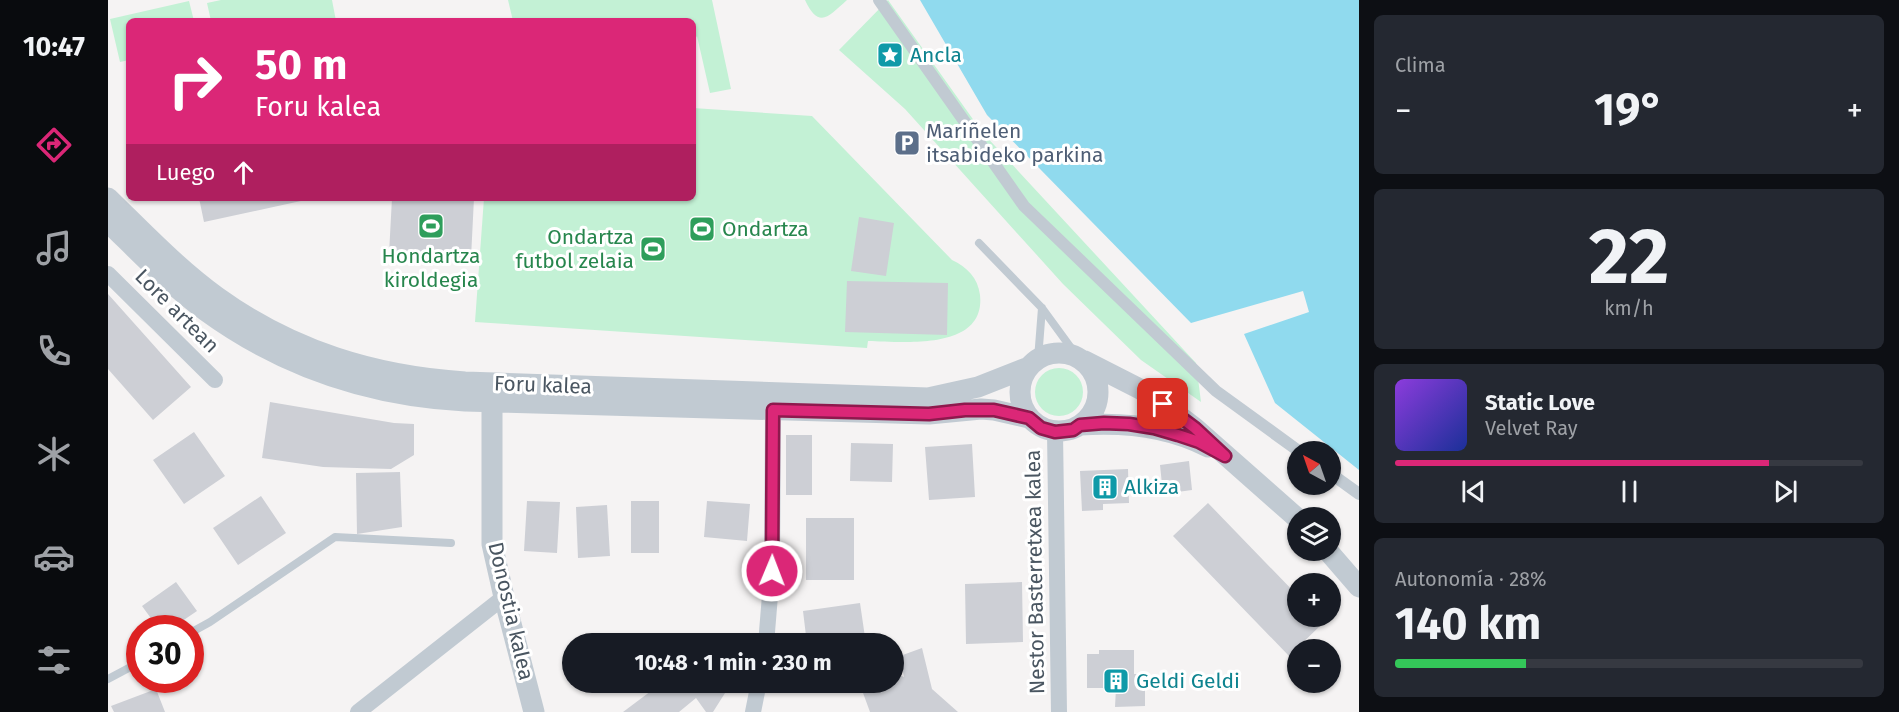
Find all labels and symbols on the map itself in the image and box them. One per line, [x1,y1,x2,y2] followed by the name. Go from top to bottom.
[875,40,905,70] place icon: Ancla
[910,42,962,68] place label: Ancla
[926,118,1104,168] place label: Mariñelen itsabideko parkina
[892,128,922,158] parking icon: Mariñelen itsabideko parkina
[416,211,446,241] sports icon: Hondartza kiroldegia
[687,214,717,244] sports icon: Ondartza
[722,216,809,242] place label: Ondartza
[515,224,634,274] place label: Ondartza futbol zelaia
[638,234,668,264] sports icon: Ondartza futbol zelaia
[382,243,480,293] place label: Hondartza kiroldegia
[129,263,225,359] street label: Lore artean
[494,370,592,400] street label: Foru kalea
[1137,378,1188,429] pin
[1287,441,1341,495] north arrow
[1020,450,1050,694] street label: Nestor Basterretxea kalea
[1090,472,1120,502] building icon: Alkiza
[1124,474,1179,500] place label: Alkiza
[482,539,540,683] street label: Donostia kalea
[740,539,804,603] position arrow
[126,615,204,693] speed limit sign: 30
[1101,666,1131,696] building icon: Geldi Geldi
[1136,668,1240,694] place label: Geldi Geldi

